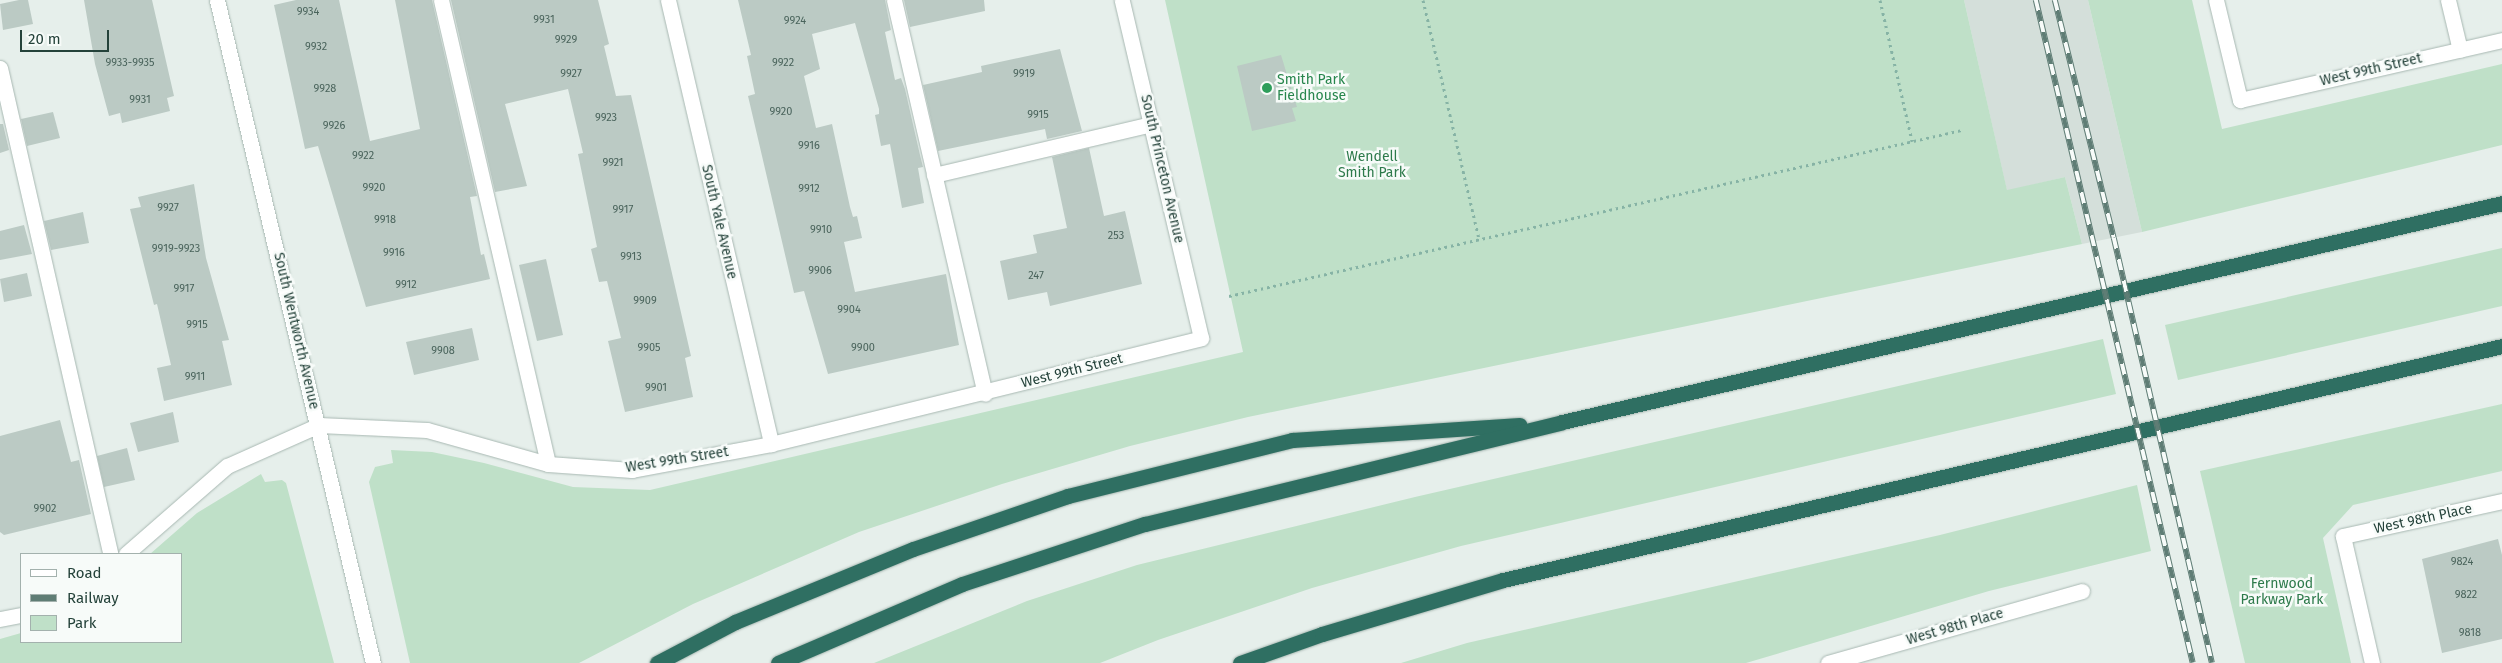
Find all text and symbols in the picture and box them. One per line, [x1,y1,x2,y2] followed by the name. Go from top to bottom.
[297,5,319,19] house number: 9934
[533,13,555,27] house number: 9931
[784,14,806,28] house number: 9924
[22,20,111,52] scale bar
[28,30,61,48] text: 20 m
[555,33,577,47] house number: 9929
[305,40,327,54] house number: 9932
[2318,50,2424,90] street label: West 99th Street
[106,56,154,70] house number: 9933-9935
[772,56,794,70] house number: 9922
[560,67,582,81] house number: 9927
[1013,67,1035,81] house number: 9919
[1277,72,1346,104] place label: Smith Park Fieldhouse
[314,82,336,96] house number: 9928
[1261,82,1273,94] marker: Smith Park Fieldhouse
[129,93,151,107] house number: 9931
[1137,93,1187,245] street label: South Princeton Avenue
[770,105,792,119] house number: 9920
[1027,108,1049,122] house number: 9915
[595,111,617,125] house number: 9923
[323,119,345,133] house number: 9926
[798,139,820,153] house number: 9916
[352,149,374,163] house number: 9922
[1338,149,1406,182] park label: Wendell Smith Park
[602,156,624,170] house number: 9921
[698,163,740,281] street label: South Yale Avenue
[363,181,385,195] house number: 9920
[798,182,820,196] house number: 9912
[157,201,179,215] house number: 9927
[613,203,633,217] house number: 9917
[374,213,396,227] house number: 9918
[810,223,832,237] house number: 9910
[1108,229,1124,243] house number: 253
[152,242,200,256] house number: 9919-9923
[383,246,405,260] house number: 9916
[620,250,642,264] house number: 9913
[270,251,322,411] street label: South Wentworth Avenue
[808,264,832,278] house number: 9906
[1028,269,1044,283] house number: 247
[395,278,417,292] house number: 9912
[174,282,194,296] house number: 9917
[633,294,657,308] house number: 9909
[837,303,861,317] house number: 9904
[186,318,208,332] house number: 9915
[637,341,661,355] house number: 9905
[851,341,875,355] house number: 9900
[431,344,455,358] house number: 9908
[1020,350,1124,392] street label: West 99th Street
[185,370,205,384] house number: 9911
[645,381,667,395] house number: 9901
[624,444,730,476] street label: West 99th Street
[2372,500,2474,538] street label: West 98th Place
[33,502,57,516] house number: 9902
[20,553,182,643] legend
[2451,555,2473,569] house number: 9824
[67,564,102,582] text: Road
[2241,576,2323,608] park label: Fernwood Parkway Park
[2455,588,2477,602] house number: 9822
[67,589,119,607] text: Railway
[1905,605,2005,649] street label: West 98th Place
[67,614,97,632] text: Park
[2459,626,2481,640] house number: 9818

